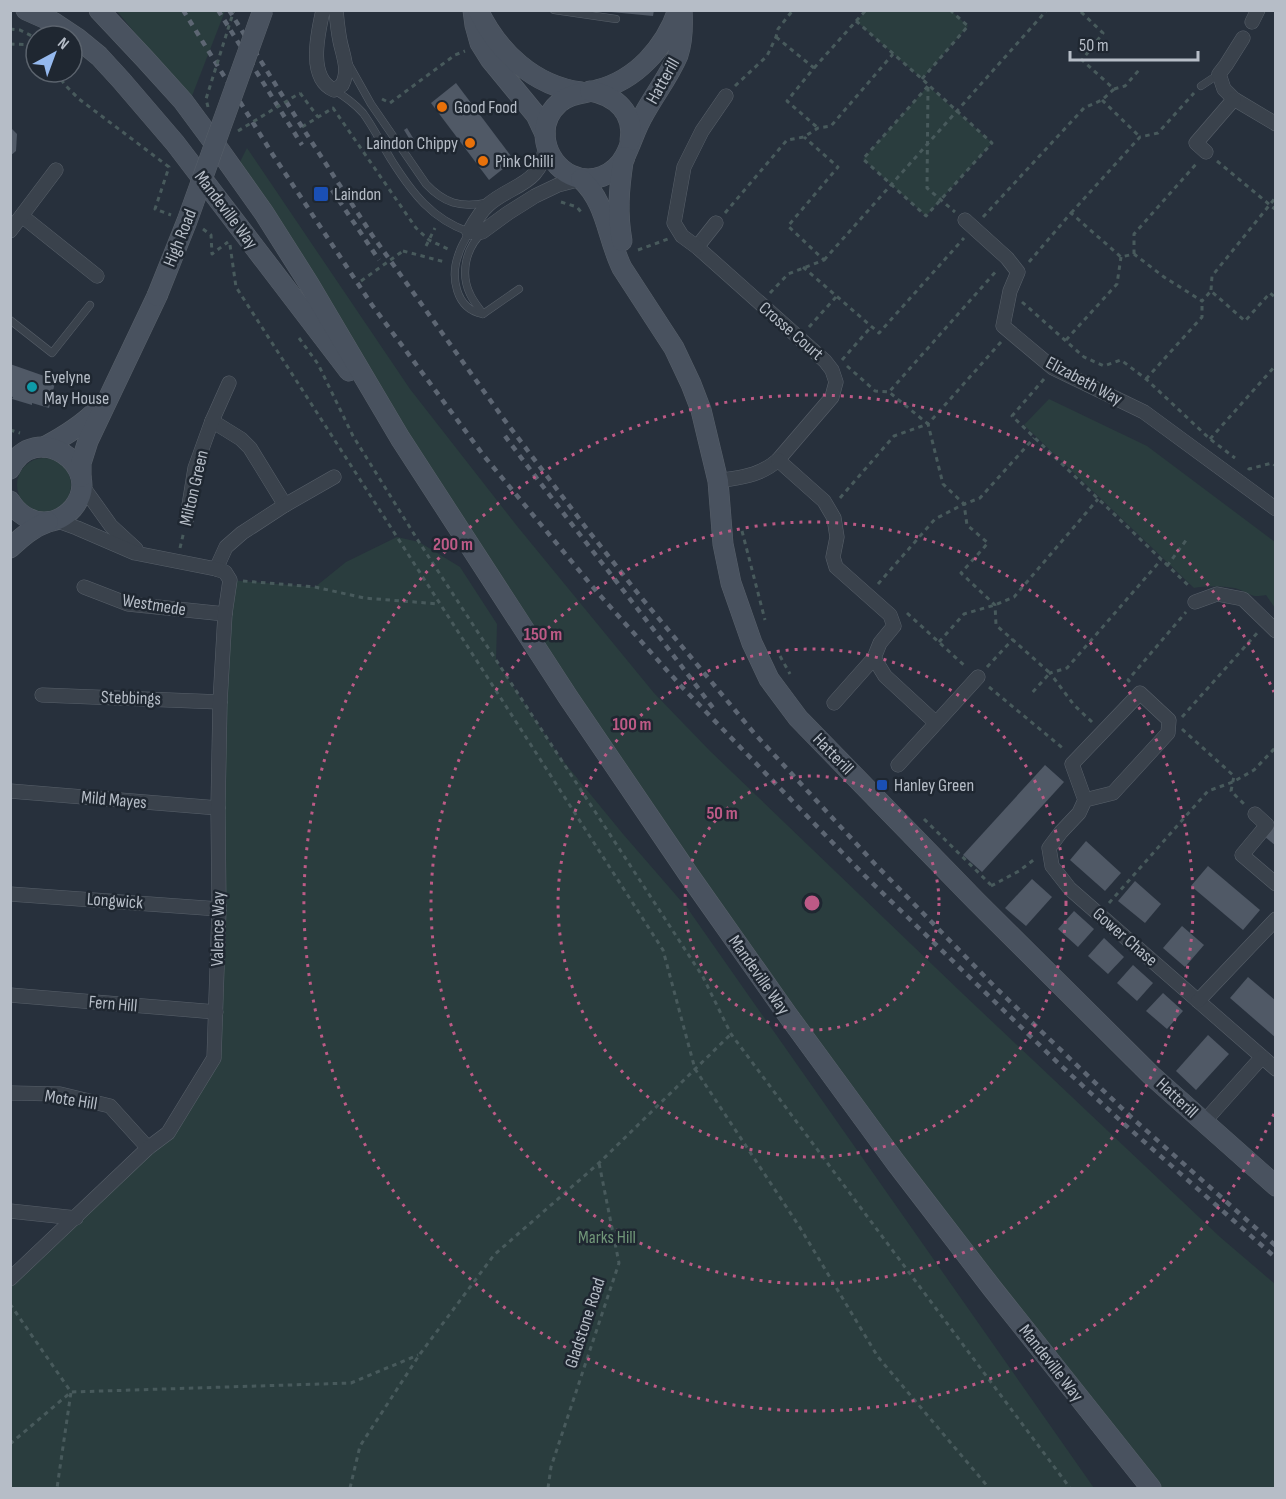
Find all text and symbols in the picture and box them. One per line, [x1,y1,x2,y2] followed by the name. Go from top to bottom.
[24,24,84,84] north arrow
[1070,24,1198,62] scale bar
[53,34,72,54] text: N
[1079,35,1109,56] text: 50 m
[642,54,684,108] street label: Hatterill
[454,97,517,118] place label: Good Food
[435,100,449,114] marker: Good Food
[366,133,458,154] place label: Laindon Chippy
[463,136,477,150] marker: Laindon Chippy
[495,151,554,172] place label: Pink Chilli
[476,154,490,168] marker: Pink Chilli
[190,167,262,253] street label: Mandeville Way
[334,184,381,205] place label: Laindon
[312,185,330,203] marker: Laindon
[159,206,201,270] street label: High Road
[755,297,828,365] street label: Crosse Court
[1042,352,1126,410] street label: Elizabeth Way
[44,367,109,409] place label: Evelyne May House
[25,380,39,394] marker: Evelyne May House
[175,448,213,528] street label: Milton Green
[433,534,473,555] text: 200 m
[121,590,187,620] street label: Westmede
[524,624,562,645] text: 150 m
[101,686,161,710] street label: Stebbings
[613,714,652,735] text: 100 m
[808,729,858,779] street label: Hatterill
[894,775,974,796] place label: Hanley Green
[875,778,889,792] marker: Hanley Green
[80,787,148,813] street label: Mild Mayes
[706,803,738,824] text: 50 m
[86,889,144,913] street label: Longwick
[207,891,229,967] street label: Valence Way
[802,893,822,913] centre of rings
[1088,903,1162,971] street label: Gower Chase
[724,931,794,1019] street label: Mandeville Way
[88,991,138,1017] street label: Fern Hill
[1152,1073,1202,1123] street label: Hatterill
[43,1085,99,1115] street label: Mote Hill
[578,1227,636,1248] park label: Marks Hill
[561,1275,609,1371] street label: Gladstone Road
[1014,1320,1088,1406] street label: Mandeville Way

